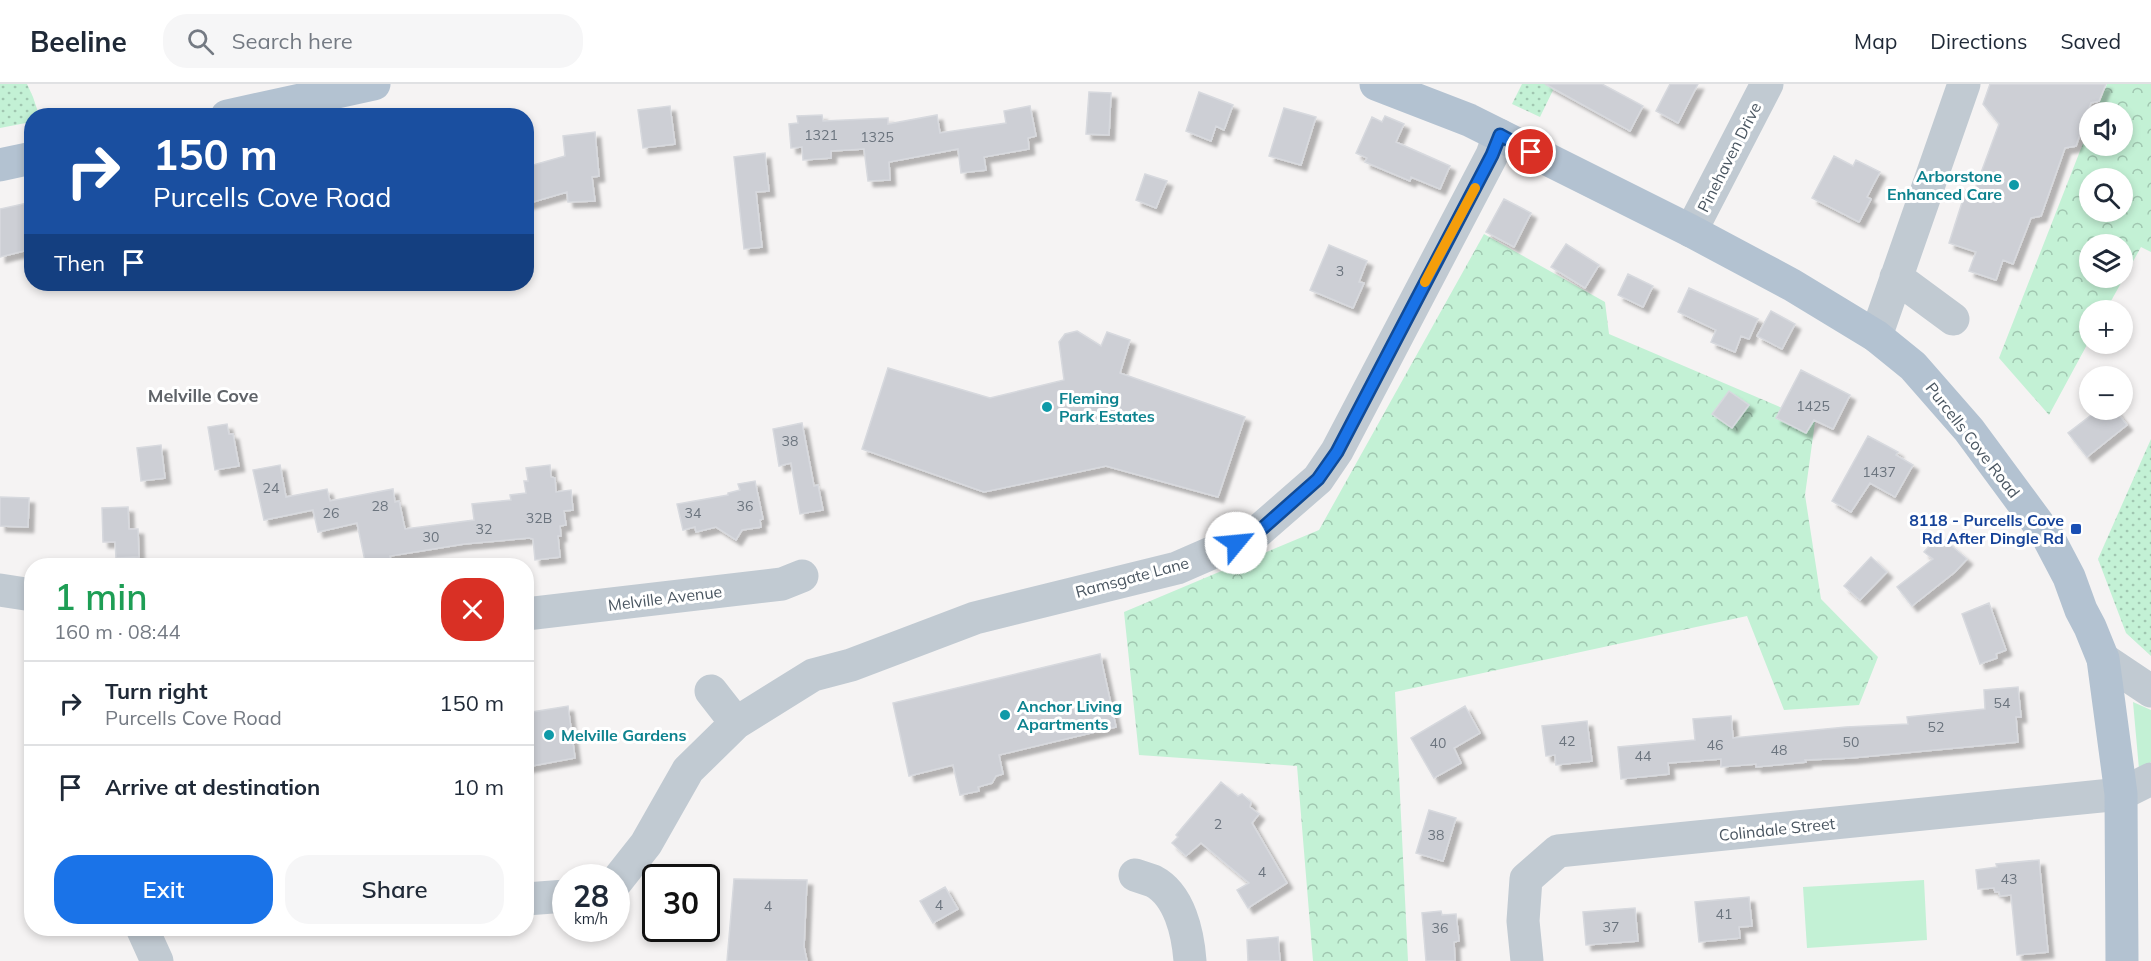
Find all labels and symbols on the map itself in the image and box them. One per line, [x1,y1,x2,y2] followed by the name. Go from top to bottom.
[1693,99,1765,215] street label: Pinehaven Drive
[804,126,838,144] house number: 1321
[1505,126,1556,177] pin
[860,128,894,146] house number: 1325
[1887,166,2002,204] place label: Arborstone Enhanced Care
[2007,178,2021,192] marker: Arborstone Enhanced Care
[1336,262,1344,280] house number: 3
[1922,378,2024,502] street label: Purcells Cove Road
[148,384,258,407] district label: Melville Cove
[1059,388,1155,426] place label: Fleming Park Estates
[1796,397,1830,415] house number: 1425
[1040,400,1054,414] marker: Fleming Park Estates
[782,432,798,450] house number: 38
[1862,463,1896,481] house number: 1437
[263,479,280,497] house number: 24
[372,497,388,515] house number: 28
[737,497,753,515] house number: 36
[323,504,339,522] house number: 26
[685,504,702,522] house number: 34
[526,509,552,527] house number: 32B
[1909,510,2064,548] place label: 8118 - Purcells Cove Rd After Dingle Rd
[1204,511,1268,575] position arrow
[476,520,492,538] house number: 32
[2069,522,2083,536] marker: 8118 - Purcells Cove Rd After Dingle Rd
[423,528,439,546] house number: 30
[1073,552,1191,602] street label: Ramsgate Lane
[607,581,723,615] street label: Melville Avenue
[1994,694,2011,712] house number: 54
[1017,696,1122,734] place label: Anchor Living Apartments
[998,708,1012,722] marker: Anchor Living Apartments
[1928,718,1944,736] house number: 52
[561,725,687,745] place label: Melville Gardens
[542,728,556,742] marker: Melville Gardens
[1559,732,1575,750] house number: 42
[1843,733,1859,751] house number: 50
[1430,734,1446,752] house number: 40
[1707,736,1723,754] house number: 46
[1771,741,1787,759] house number: 48
[1635,747,1652,765] house number: 44
[1718,813,1836,845] street label: Colindale Street
[1214,815,1222,833] house number: 2
[1428,826,1444,844] house number: 38
[1258,863,1267,881] house number: 4
[642,864,720,942] speed limit sign: 30
[2001,870,2017,888] house number: 43
[935,896,944,914] house number: 4
[764,897,773,915] house number: 4
[1716,905,1732,923] house number: 41
[1603,918,1619,936] house number: 37
[1432,919,1448,937] house number: 36

